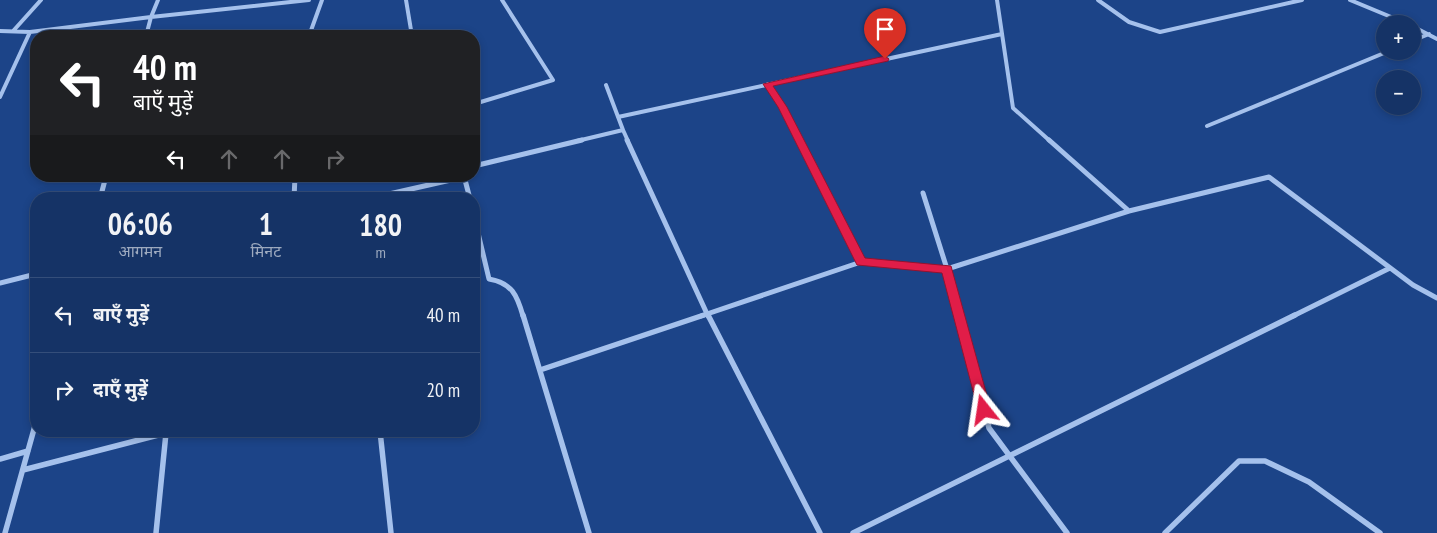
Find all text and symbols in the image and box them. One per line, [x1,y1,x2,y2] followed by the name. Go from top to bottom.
[864,8,906,59] pin
[871,15,899,43] icon: arrive
[1376,15,1421,115] map controls
[1376,15,1421,60] button: +
[133,44,197,90] text: 40 m
[50,50,115,115] icon: left
[1376,70,1421,115] button: −
[133,88,193,116] text: बाएँ मुड़ें
[162,145,190,173] icon: left
[215,145,243,173] icon: ahead
[268,145,296,173] icon: ahead
[321,145,349,173] icon: right
[108,204,173,243] text: 06:06
[259,204,273,243] text: 1
[359,205,402,244] text: 180
[118,241,162,261] text: आगमन
[251,241,281,261] text: मिनट
[375,242,386,262] text: m
[50,301,78,329] icon: left
[93,302,149,326] text: बाएँ मुड़ें
[427,303,460,327] text: 40 m
[50,376,78,404] icon: right
[93,377,148,401] text: दाएँ मुड़ें
[427,378,460,402] text: 20 m
[957,383,1009,435] position arrow

